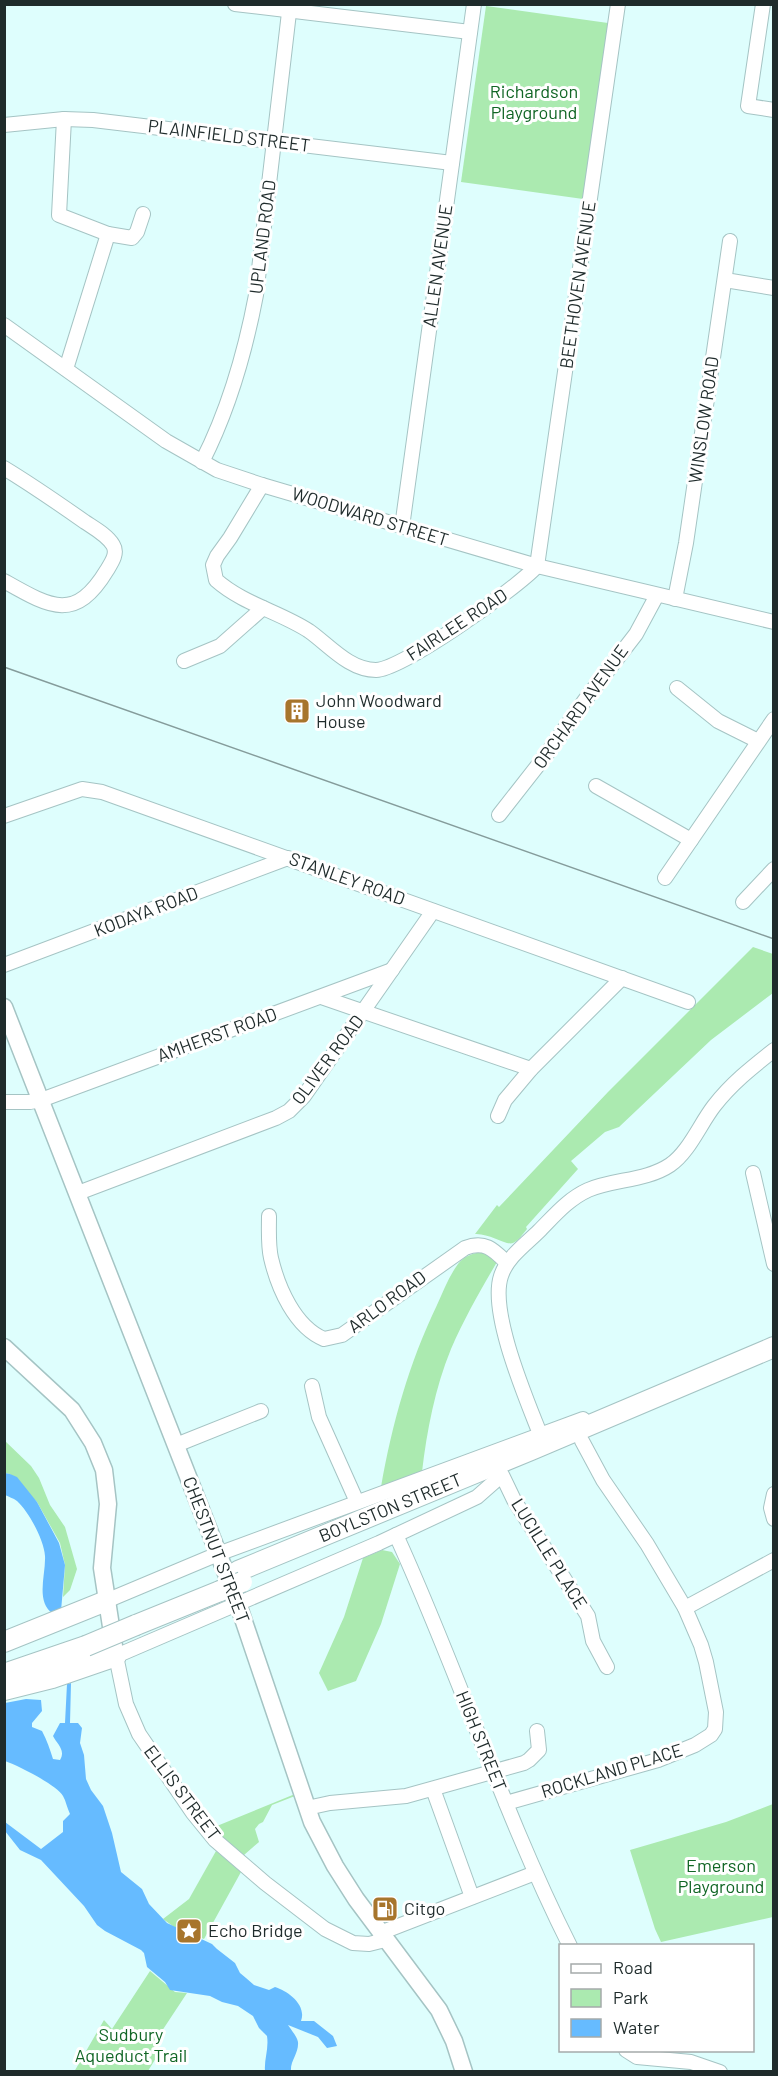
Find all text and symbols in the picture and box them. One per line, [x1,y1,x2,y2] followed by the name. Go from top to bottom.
[490,80,578,123] park label: Richardson Playground
[147,114,311,156] street label: PLAINFIELD STREET
[244,178,280,295] street label: UPLAND ROAD
[554,200,600,370] street label: BEETHOVEN AVENUE
[417,203,457,329] street label: ALLEN AVENUE
[683,355,723,485] street label: WINSLOW ROAD
[289,482,451,550] street label: WOODWARD STREET
[402,583,511,665] street label: FAIRLEE ROAD
[528,640,633,773] street label: ORCHARD AVENUE
[316,689,442,732] place label: John Woodward House
[282,696,312,726] building icon: John Woodward House
[286,847,408,909] street label: STANLEY ROAD
[90,881,201,941] street label: KODAYA ROAD
[154,1002,279,1066] street label: AMHERST ROAD
[286,1010,368,1108] street label: OLIVER ROAD
[343,1266,430,1337] street label: ARLO ROAD
[315,1468,465,1546] street label: BOYLSTON STREET
[179,1473,255,1626] street label: CHESTNUT STREET
[507,1494,593,1613] street label: LUCILLE PLACE
[452,1687,512,1794] street label: HIGH STREET
[538,1738,685,1802] street label: ROCKLAND PLACE
[140,1740,226,1844] street label: ELLIS STREET
[678,1854,764,1897] park label: Emerson Playground
[370,1894,400,1924] fuel station icon: Citgo
[404,1897,445,1919] place label: Citgo
[174,1916,204,1946] place icon: Echo Bridge
[208,1919,303,1941] place label: Echo Bridge
[559,1944,754,2052] legend
[613,1956,653,1978] text: Road
[613,1986,648,2008] text: Park
[613,2016,660,2038] text: Water
[75,2023,187,2066] park label: Sudbury Aqueduct Trail

